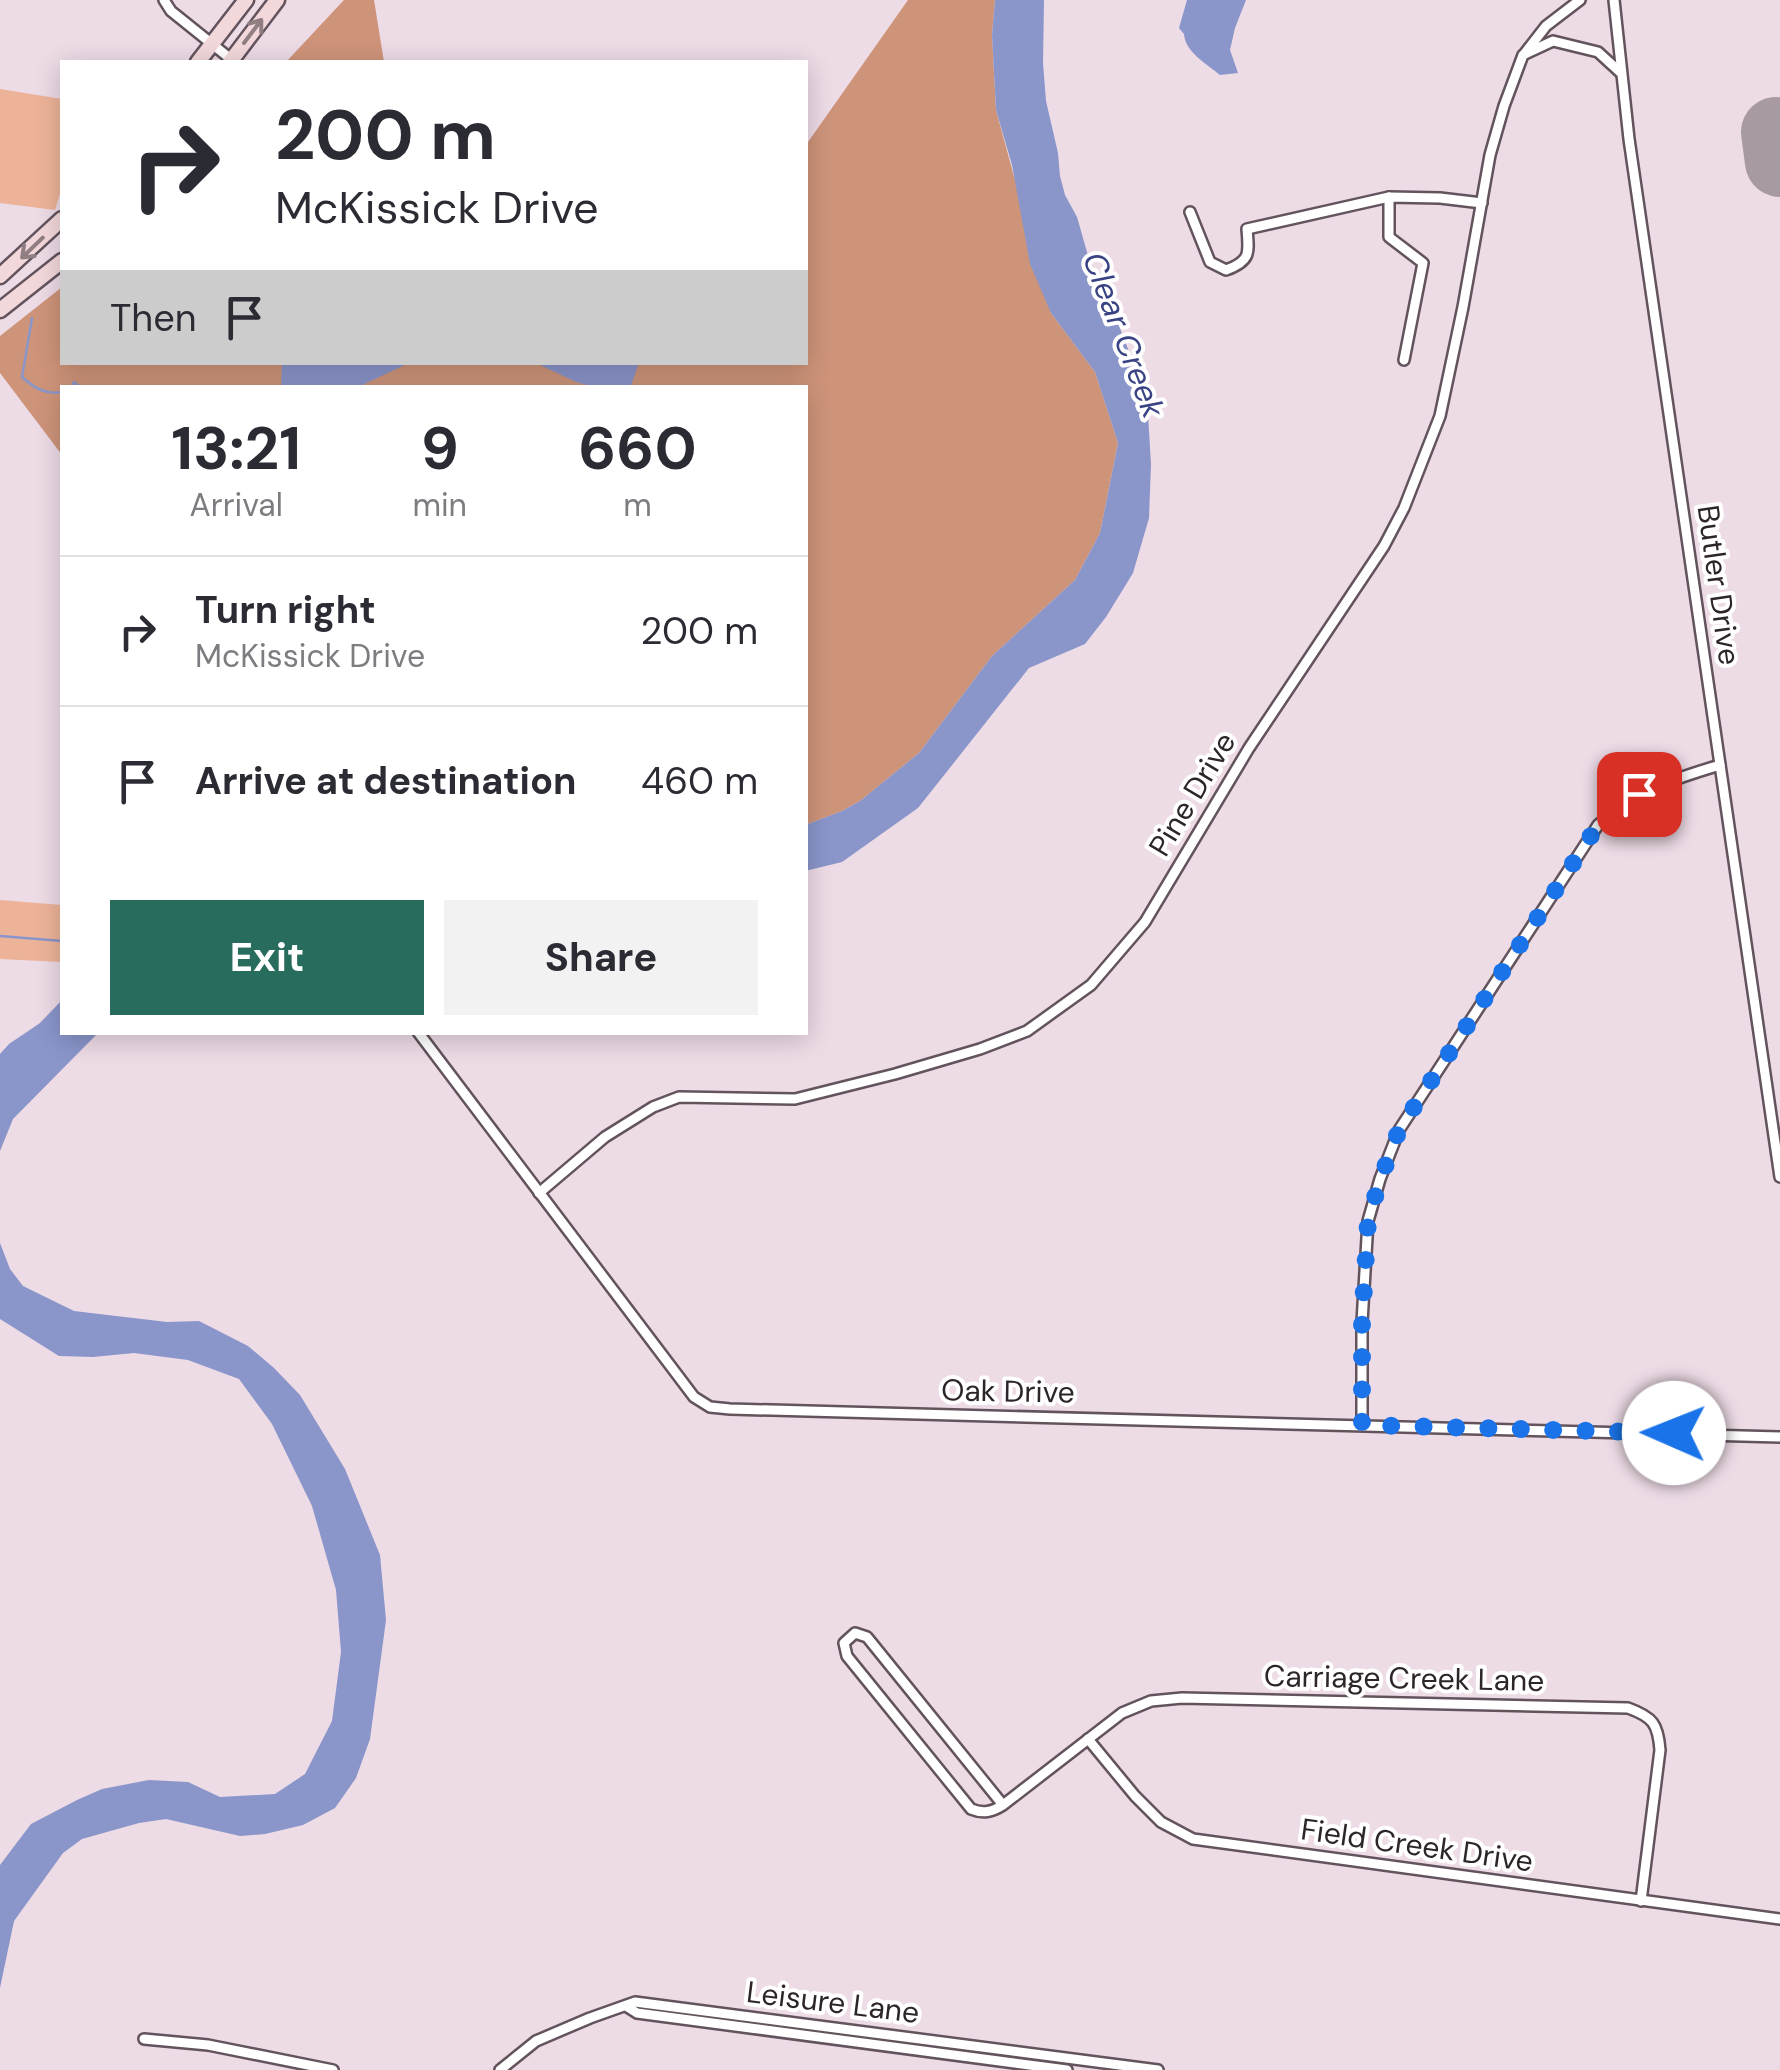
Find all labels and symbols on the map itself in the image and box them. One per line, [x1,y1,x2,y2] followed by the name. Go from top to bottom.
[243,18,264,45] one-way arrow
[20,236,45,259] one-way arrow
[1073,246,1175,424] water label: Clear Creek
[1688,503,1750,667] street label: Butler Drive
[1140,725,1244,863] street label: Pine Drive
[1597,752,1682,837] pin
[941,1370,1075,1412] street label: Oak Drive
[1622,1381,1726,1485] position arrow
[1264,1656,1544,1700] street label: Carriage Creek Lane
[1298,1809,1536,1881] street label: Field Creek Drive
[744,1972,922,2032] street label: Leisure Lane

